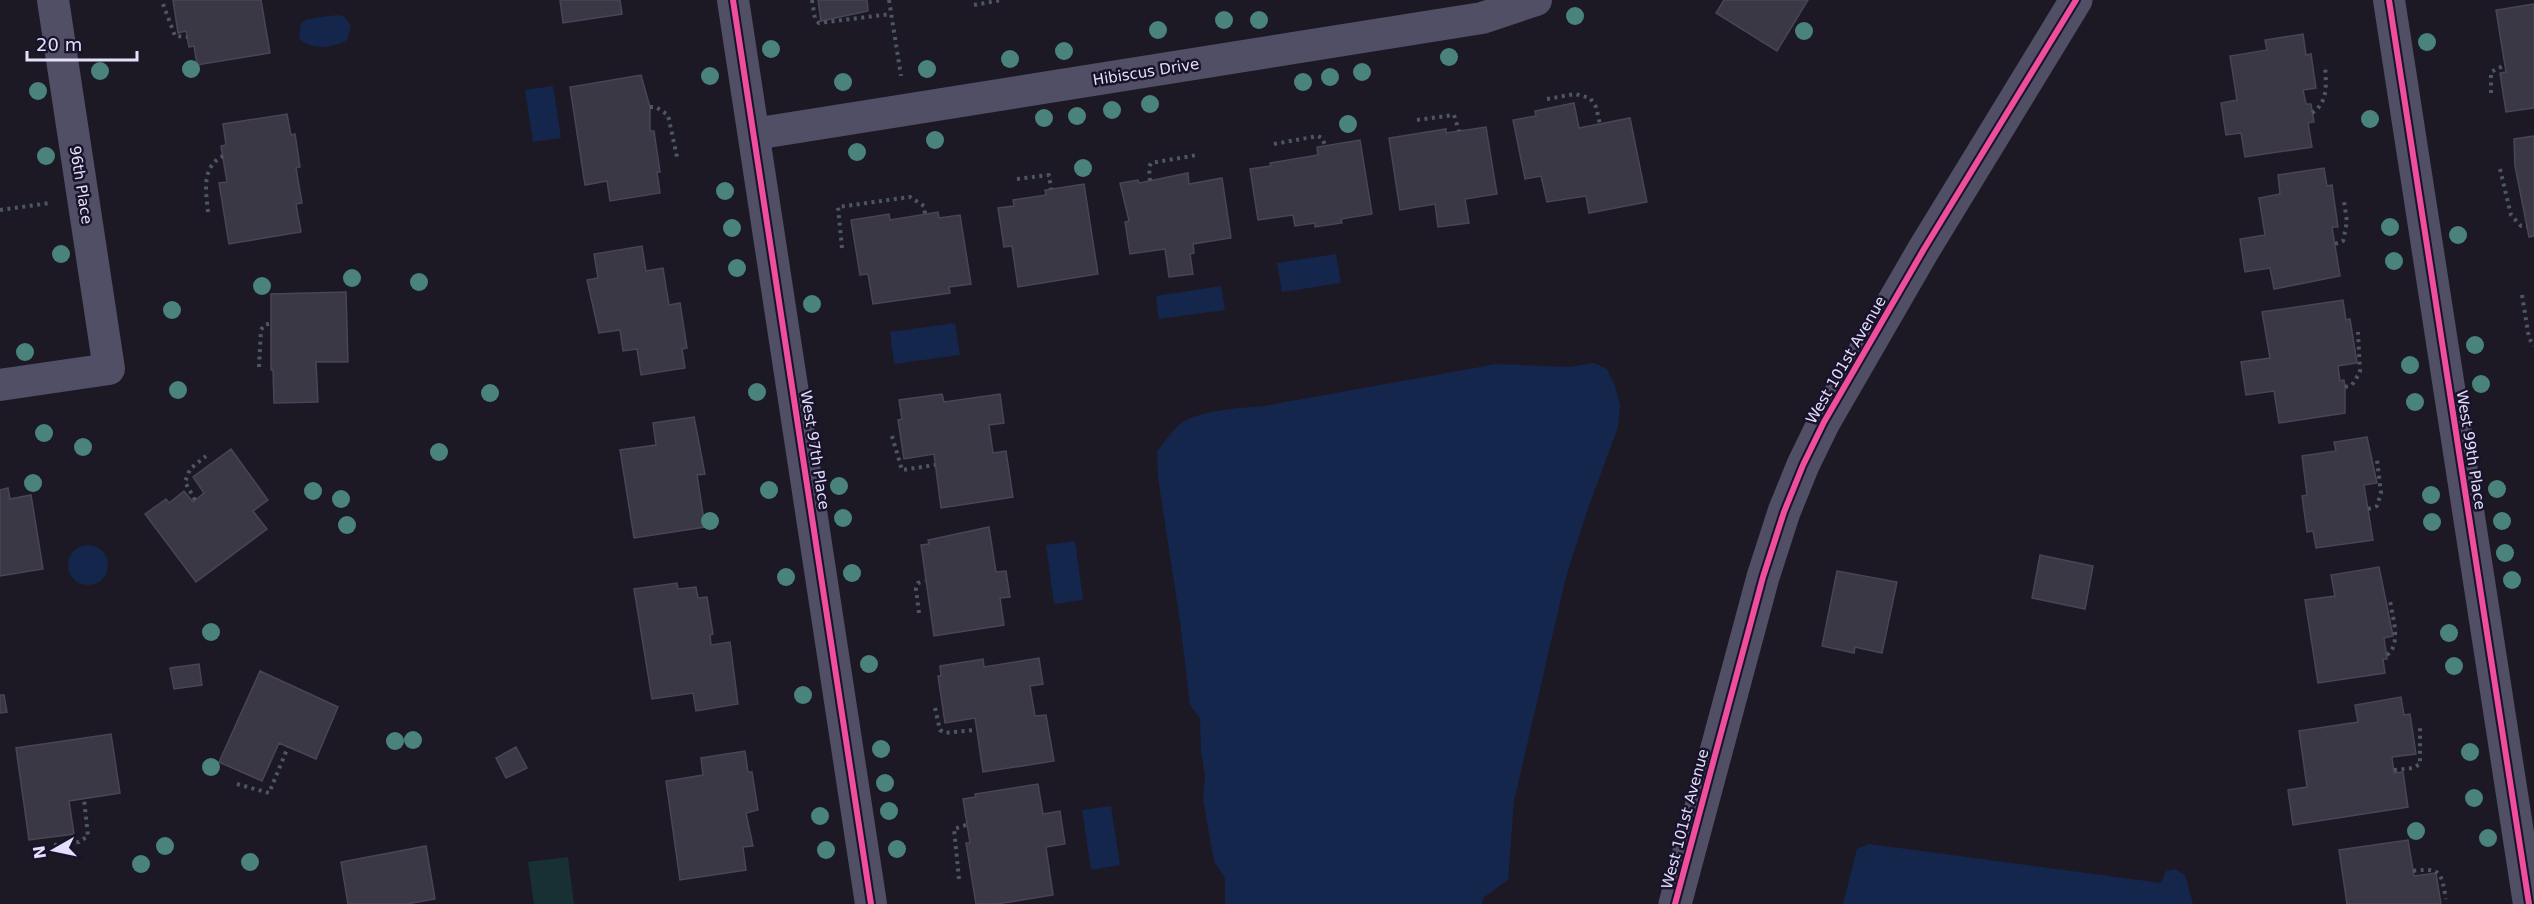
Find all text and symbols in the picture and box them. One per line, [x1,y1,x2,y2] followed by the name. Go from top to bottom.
[27,24,136,62] scale bar
[36,34,82,55] text: 20 m
[1092,55,1200,89] street label: Hibiscus Drive
[66,145,96,225] street label: 96th Place
[1802,293,1890,427] street label: West 101st Avenue
[797,389,833,511] street label: West 97th Place
[2453,389,2489,511] street label: West 99th Place
[1658,747,1712,891] street label: West 101st Avenue
[24,820,84,880] north arrow
[29,844,50,860] text: N

